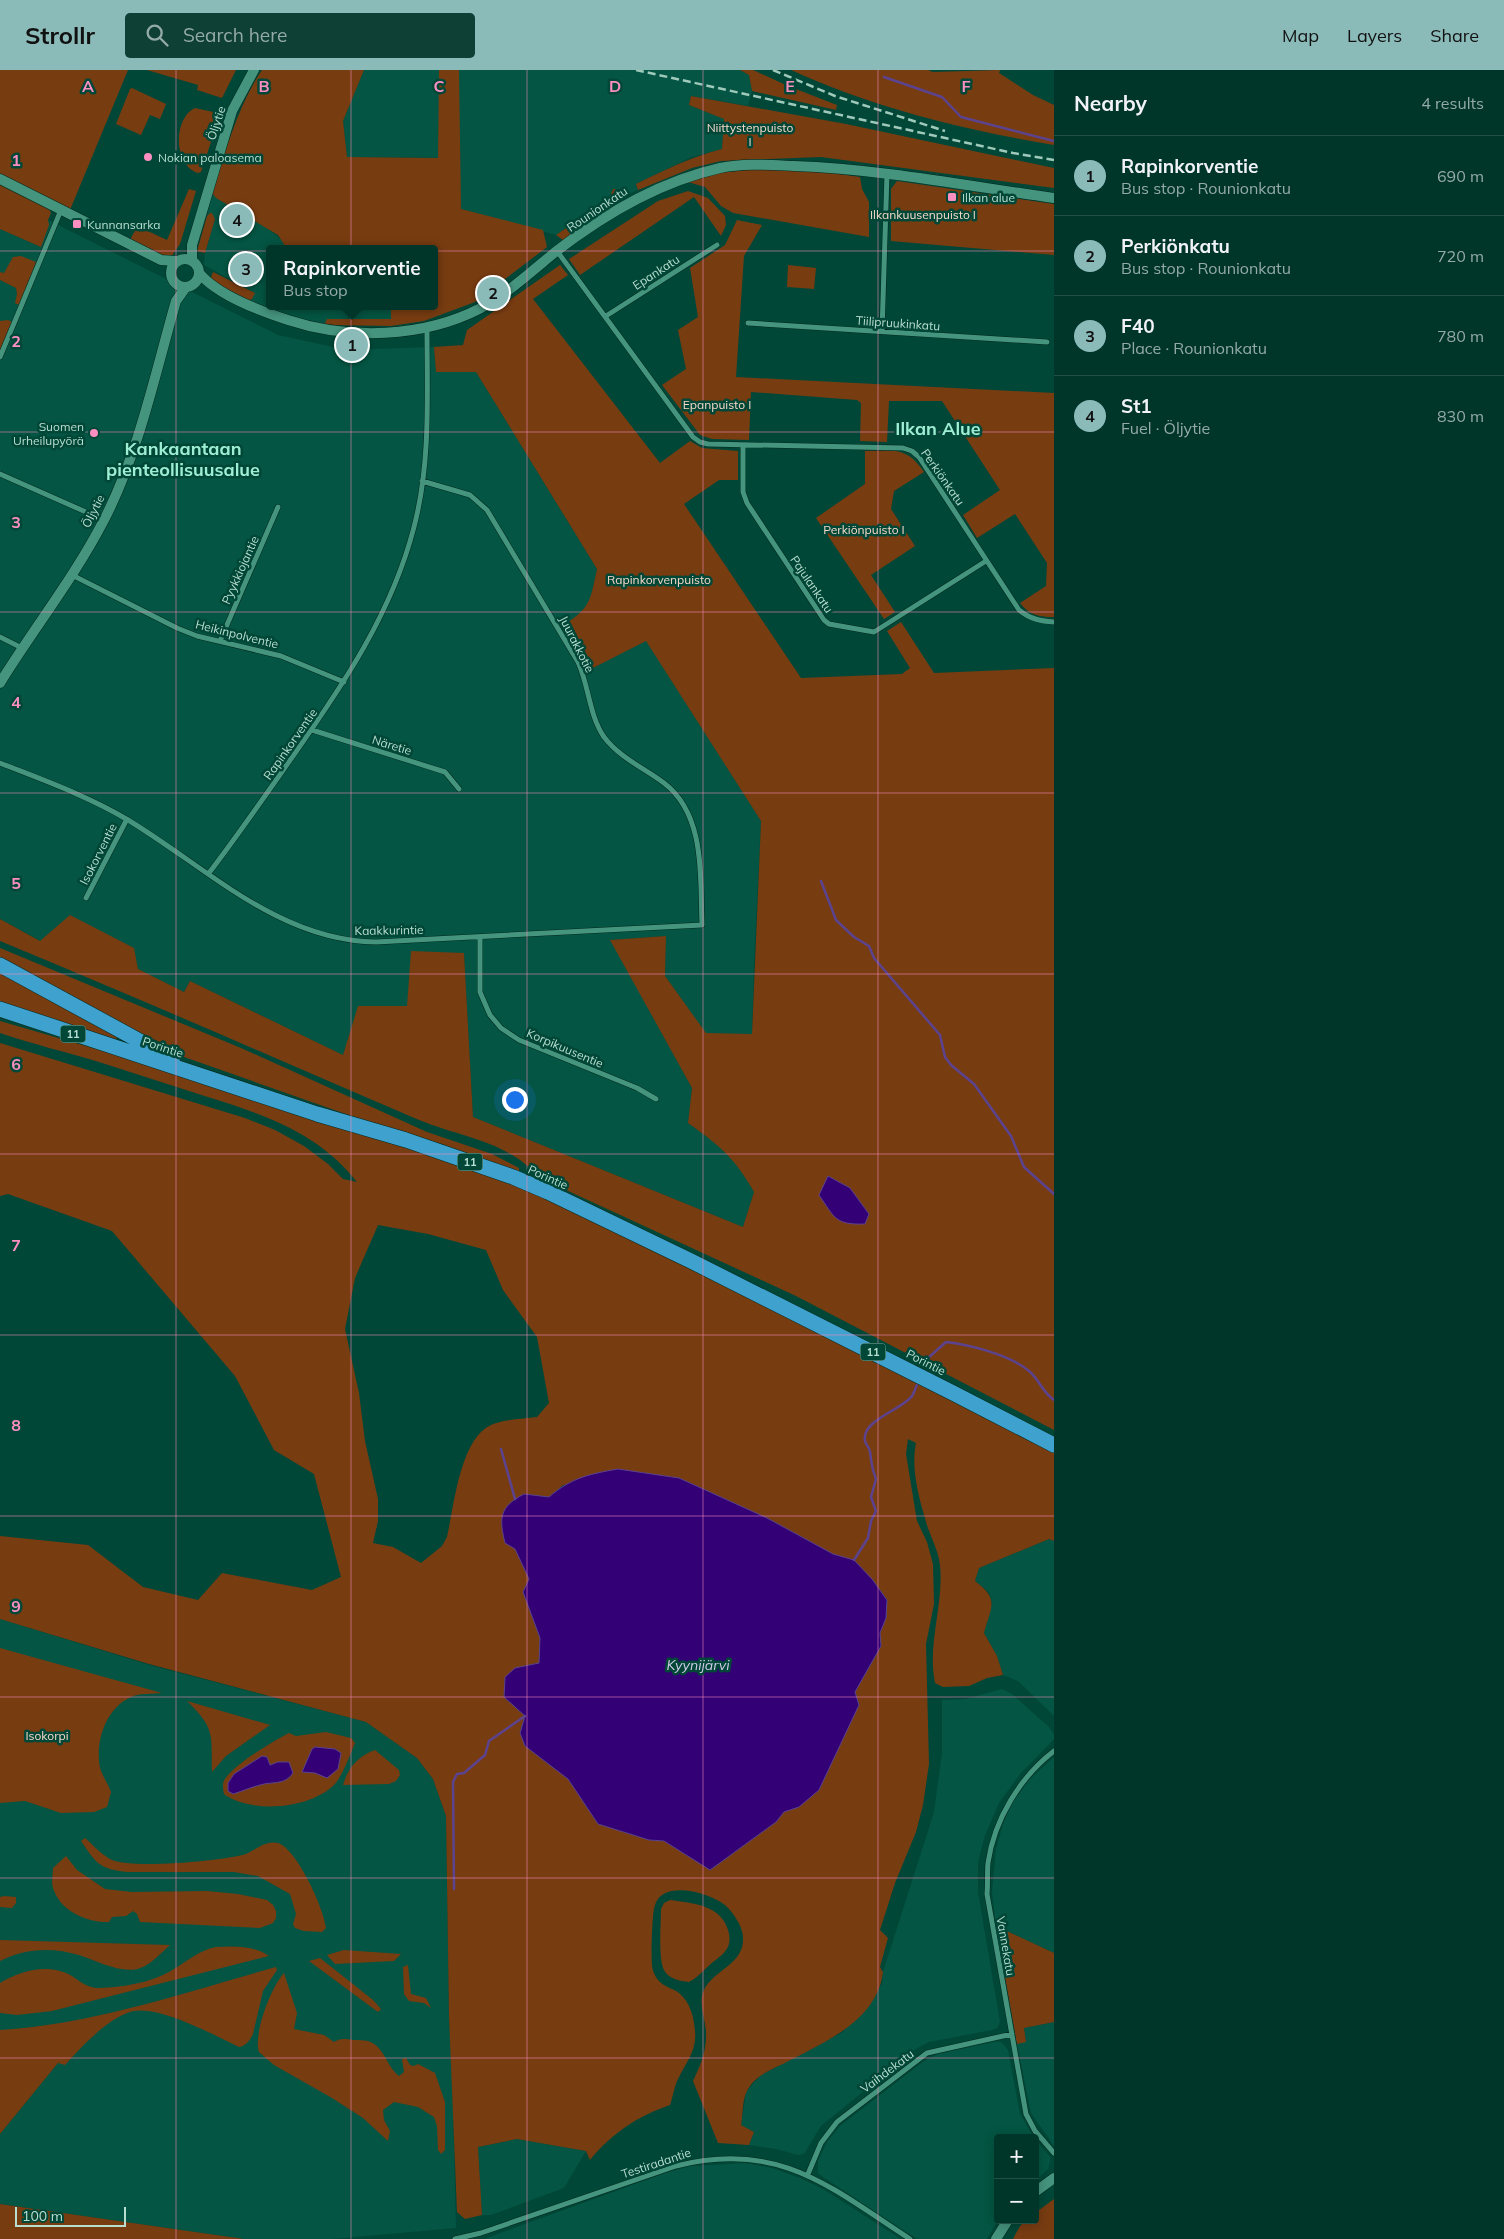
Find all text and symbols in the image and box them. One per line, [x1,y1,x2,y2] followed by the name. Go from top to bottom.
[125,13,475,58] search box
[25,20,95,50] text: Strollr
[143,21,171,49] icon: search
[183,23,287,47] text: Search here
[1282,24,1319,47] text: Map
[1347,24,1402,47] text: Layers
[1430,24,1479,47] text: Share
[82,76,94,96] text: A
[258,76,270,96] text: B
[434,76,445,96] text: C
[609,76,621,96] text: D
[785,76,795,96] text: E
[961,76,971,96] text: F
[1074,90,1147,116] text: Nearby
[1421,93,1484,113] text: 4 results
[203,104,229,142] street label: Öljytie
[707,120,793,149] park label: Niittystenpuisto I
[11,150,21,170] text: 1
[158,150,262,165] place label: Nokian paloasema
[142,151,154,163] marker: Nokian paloasema
[1121,154,1258,178] text: Rapinkorventie
[1085,166,1095,186] text: 1
[1437,166,1484,186] text: 690 m
[1121,178,1291,198] text: Bus stop · Rounionkatu
[564,183,630,235] street label: Rounionkatu
[962,190,1015,205] place label: Ilkan alue
[946,191,958,203] marker: Ilkan alue
[221,201,253,239] pin: 4
[870,207,976,222] park label: Ilkankuusenpuisto I
[87,217,161,232] place label: Kunnansarka
[71,218,83,230] marker: Kunnansarka
[1121,234,1230,258] text: Perkiönkatu
[266,245,438,310] popup
[1085,246,1095,266] text: 2
[1437,246,1484,266] text: 720 m
[230,250,262,288] pin: 3
[630,251,682,293] street label: Epankatu
[283,256,421,280] text: Rapinkorventie
[1121,258,1291,278] text: Bus stop · Rounionkatu
[477,274,509,312] pin: 2
[283,280,348,300] text: Bus stop
[855,313,941,333] street label: Tiilipruukinkatu
[1121,314,1155,338] text: F40
[336,326,368,364] pin: 1
[1085,326,1095,346] text: 3
[1437,326,1484,346] text: 780 m
[11,331,21,351] text: 2
[1121,338,1267,358] text: Place · Rounionkatu
[1121,394,1152,418] text: St1
[683,397,751,412] park label: Epanpuisto I
[1085,406,1095,426] text: 4
[1437,406,1484,426] text: 830 m
[895,417,981,440] district label: Ilkan Alue
[1121,418,1210,438] text: Fuel · Öljytie
[13,419,84,448] place label: Suomen Urheilupyörä
[88,427,100,439] marker: Suomen Urheilupyörä
[106,437,260,481] district label: Kankaantaan pienteollisuusalue
[918,446,968,508] street label: Perkiönkatu
[78,492,108,530] street label: Öljytie
[11,512,21,532] text: 3
[823,522,905,537] park label: Perkiönpuisto I
[218,533,262,607] street label: Pyykkiojantie
[787,552,837,616] street label: Pajulankatu
[607,572,711,587] park label: Rapinkorvenpuisto
[556,613,598,675] street label: Juurakkotie
[194,616,280,652] street label: Heikinpolventie
[11,692,21,712] text: 4
[260,705,320,783] street label: Rapinkorventie
[370,732,414,758] street label: Näretie
[76,821,120,887] street label: Isokorventie
[11,873,21,893] text: 5
[354,922,424,938] street label: Kaakkurintie
[524,1025,606,1071] street label: Korpikuusentie
[60,1026,86,1042] road number: 11
[141,1033,185,1061] street label: Porintie
[11,1054,21,1074] text: 6
[502,1087,528,1113] your location
[458,1154,482,1170] road number: 11
[526,1162,570,1192] street label: Porintie
[11,1235,21,1255] text: 7
[860,1344,886,1360] road number: 11
[904,1346,948,1378] street label: Porintie
[11,1415,21,1435] text: 8
[11,1596,21,1616] text: 9
[666,1656,730,1674] water label: Kyynijärvi
[25,1728,69,1743] park label: Isokorpi
[993,1915,1019,1977] street label: Vannekatu
[857,2046,917,2096] street label: Vaihdekatu
[994,2134,1039,2224] map controls
[994,2134,1039,2179] button: +
[619,2145,693,2181] street label: Testiradantie
[994,2179,1039,2224] button: −
[15,2204,126,2227] scale bar
[22,2207,63,2225] text: 100 m

